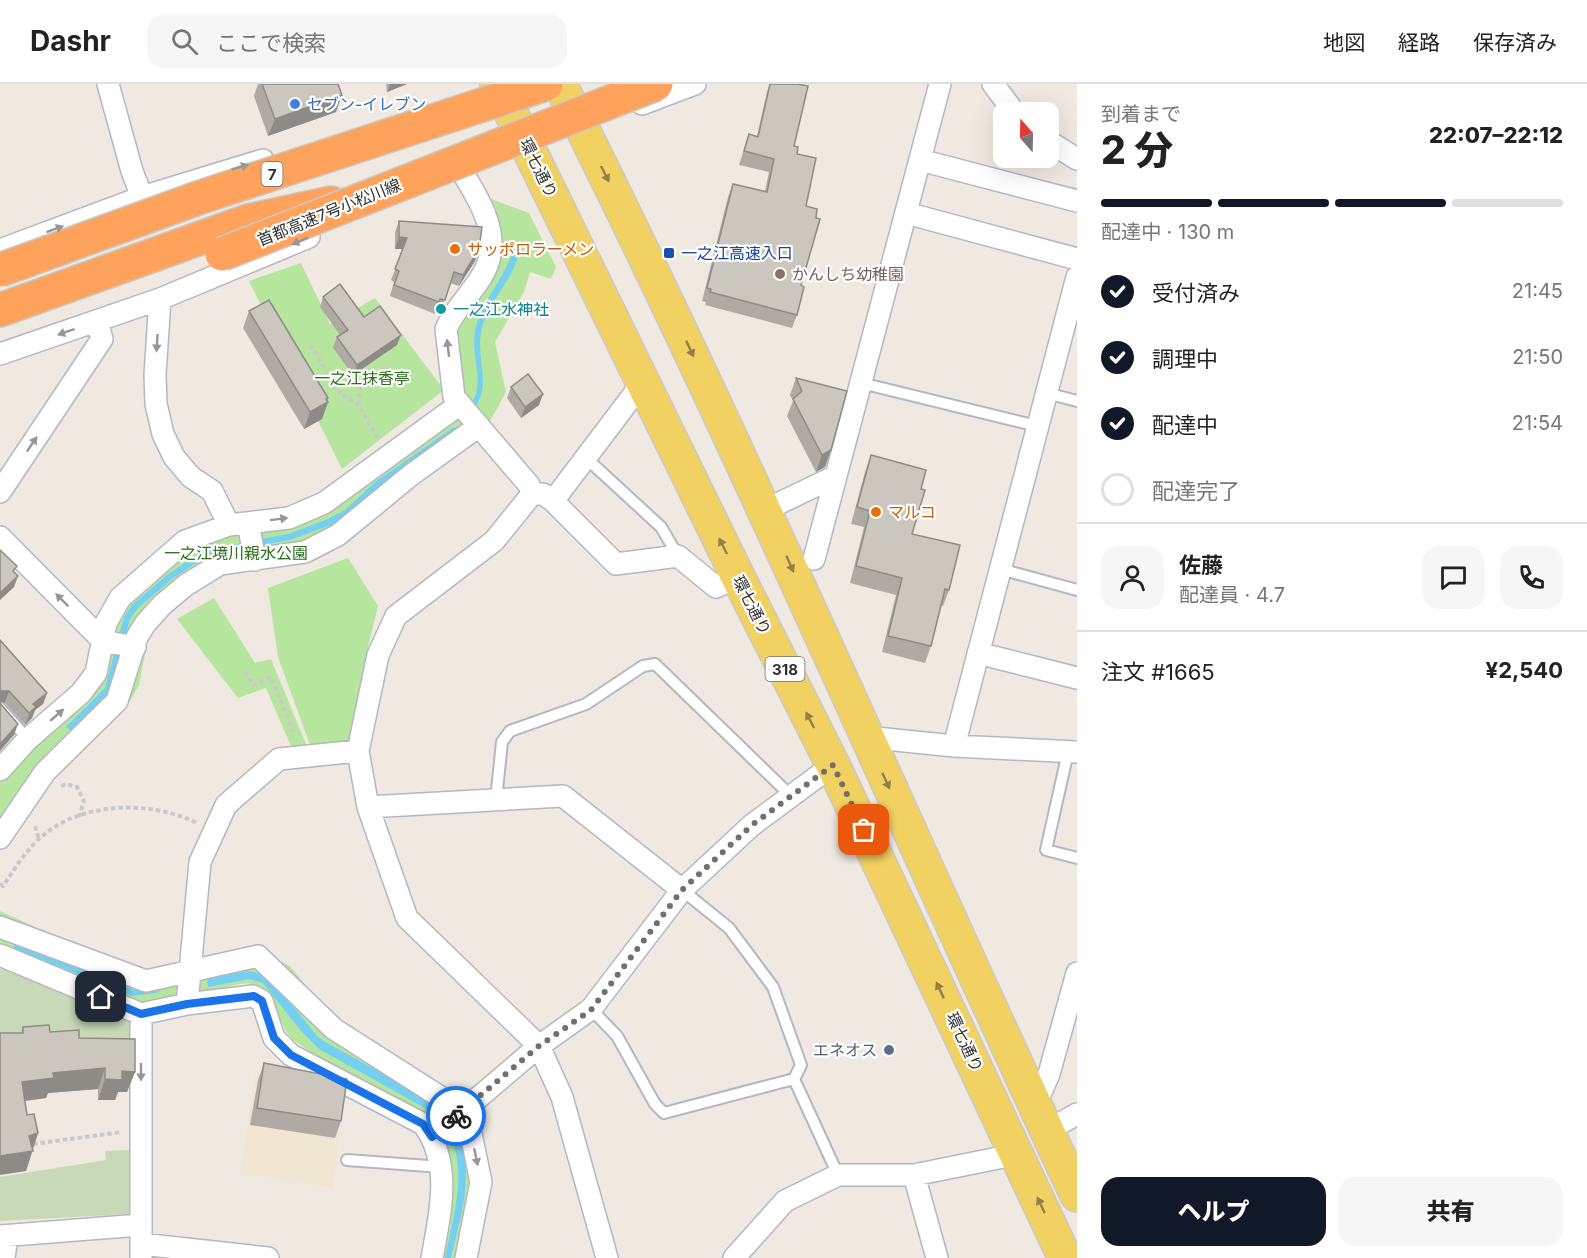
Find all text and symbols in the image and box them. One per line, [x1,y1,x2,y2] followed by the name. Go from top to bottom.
[147,14,567,68] search box
[30,24,111,58] text: Dashr
[168,25,201,58] icon: search
[216,30,326,56] text: ここで検索
[1323,30,1365,55] text: 地図
[1398,30,1440,55] text: 経路
[1473,30,1557,55] text: 保存済み
[307,94,426,114] place label: セブン-イレブン
[288,97,302,111] marker: セブン-イレブン
[993,102,1059,168] north arrow
[993,102,1059,168] map controls
[1101,102,1181,126] text: 到着まで
[1429,122,1563,148] text: 22:07–22:12
[1101,126,1173,173] text: 2 分
[516,135,562,201] street label: 環七通り
[231,162,249,171] one-way arrow
[262,162,282,186] road number: 7
[600,166,610,183] one-way arrow
[254,174,404,250] street label: 首都高速7号小松川線
[1101,220,1234,244] text: 配達中 · 130 m
[46,224,64,234] one-way arrow
[291,237,309,246] one-way arrow
[467,239,594,259] place label: サッポロラーメン
[448,242,462,256] marker: サッポロラーメン
[681,243,793,263] place label: 一之江高速入口
[662,246,676,260] marker: 一之江高速入口
[792,264,904,284] place label: かんしち幼稚園
[773,267,787,281] marker: かんしち幼稚園
[1101,275,1134,308] icon: check
[1512,279,1563,303] text: 21:45
[1152,280,1240,306] text: 受付済み
[453,299,549,319] place label: 一之江水神社
[434,302,448,316] marker: 一之江水神社
[57,328,75,337] one-way arrow
[153,333,162,352] one-way arrow
[443,338,453,357] one-way arrow
[686,341,695,358] one-way arrow
[1101,341,1134,374] icon: check
[1512,345,1563,369] text: 21:50
[1152,346,1218,372] text: 調理中
[314,368,410,388] park label: 一之江抹香亭
[1101,407,1134,440] icon: check
[1512,411,1563,435] text: 21:54
[1152,412,1218,438] text: 配達中
[27,435,38,452] one-way arrow
[1152,478,1240,504] text: 配達完了
[888,502,936,522] place label: マルコ
[869,505,883,519] marker: マルコ
[270,514,289,524] one-way arrow
[718,537,727,554] one-way arrow
[164,543,308,563] park label: 一之江境川親水公園
[1101,546,1164,609] button: person
[1422,546,1485,609] button: chat
[1500,546,1563,609] button: phone
[1179,552,1223,578] text: 佐藤
[785,556,795,574] one-way arrow
[729,572,775,638] street label: 環七通り
[1179,583,1285,607] text: 配達員 · 4.7
[56,593,70,607] one-way arrow
[766,657,804,681] road number: 318
[1486,657,1563,683] text: ¥2,540
[1101,659,1215,685] text: 注文 #1665
[49,708,64,722] one-way arrow
[806,711,816,729] one-way arrow
[882,772,891,790] one-way arrow
[838,804,889,855] pin
[847,813,880,846] icon: bag
[75,971,126,1022] pin
[84,980,117,1013] icon: home
[936,982,945,999] one-way arrow
[942,1009,988,1075] street label: 環七通り
[813,1040,877,1060] place label: エネオス
[882,1043,896,1057] marker: エネオス
[136,1063,146,1082] one-way arrow
[426,1086,486,1146] courier
[440,1100,473,1133] icon: bike
[472,1148,481,1167] one-way arrow
[1101,1177,1326,1246] button: ヘルプ
[1338,1177,1563,1246] button: 共有
[1036,1195,1046,1213] one-way arrow

